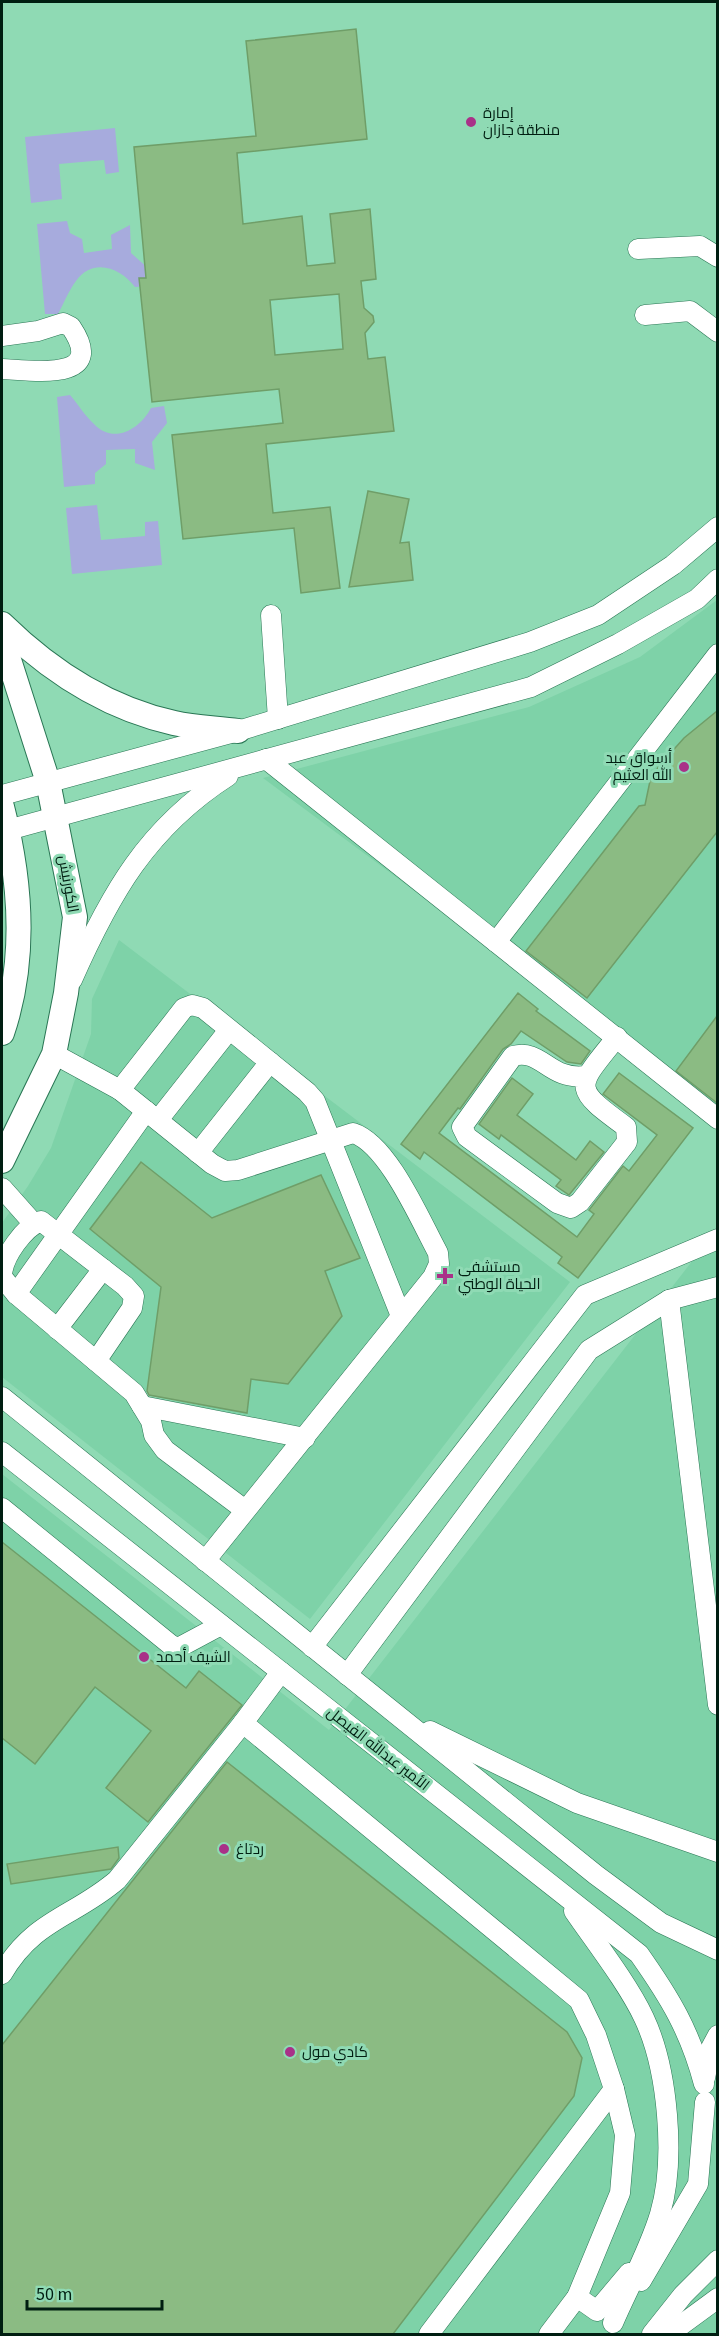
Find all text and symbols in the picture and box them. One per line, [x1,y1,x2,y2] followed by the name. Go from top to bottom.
[483,103,560,141] place label: إمارة منطقة جازان
[464,115,478,129] marker: إمارة منطقة جازان
[606,748,672,786] place label: أسواق عبد الله العثيم
[677,760,691,774] marker: أسواق عبد الله العثيم
[53,854,83,914] street label: الكورنيش
[458,1257,540,1296] place label: مستشفى الحياة الوطني
[436,1267,454,1285] marker: مستشفى الحياة الوطني
[156,1647,231,1668] place label: الشيف أحمد
[137,1650,151,1664] marker: الشيف أحمد
[322,1702,434,1796] street label: الأمير عبدالله الفيصل
[236,1839,264,1860] place label: ردتاغ
[217,1842,231,1856] marker: ردتاغ
[302,2042,368,2064] place label: كادي مول
[283,2045,297,2059] marker: كادي مول
[27,2273,162,2311] scale bar
[36,2282,72,2307] text: 50 m

